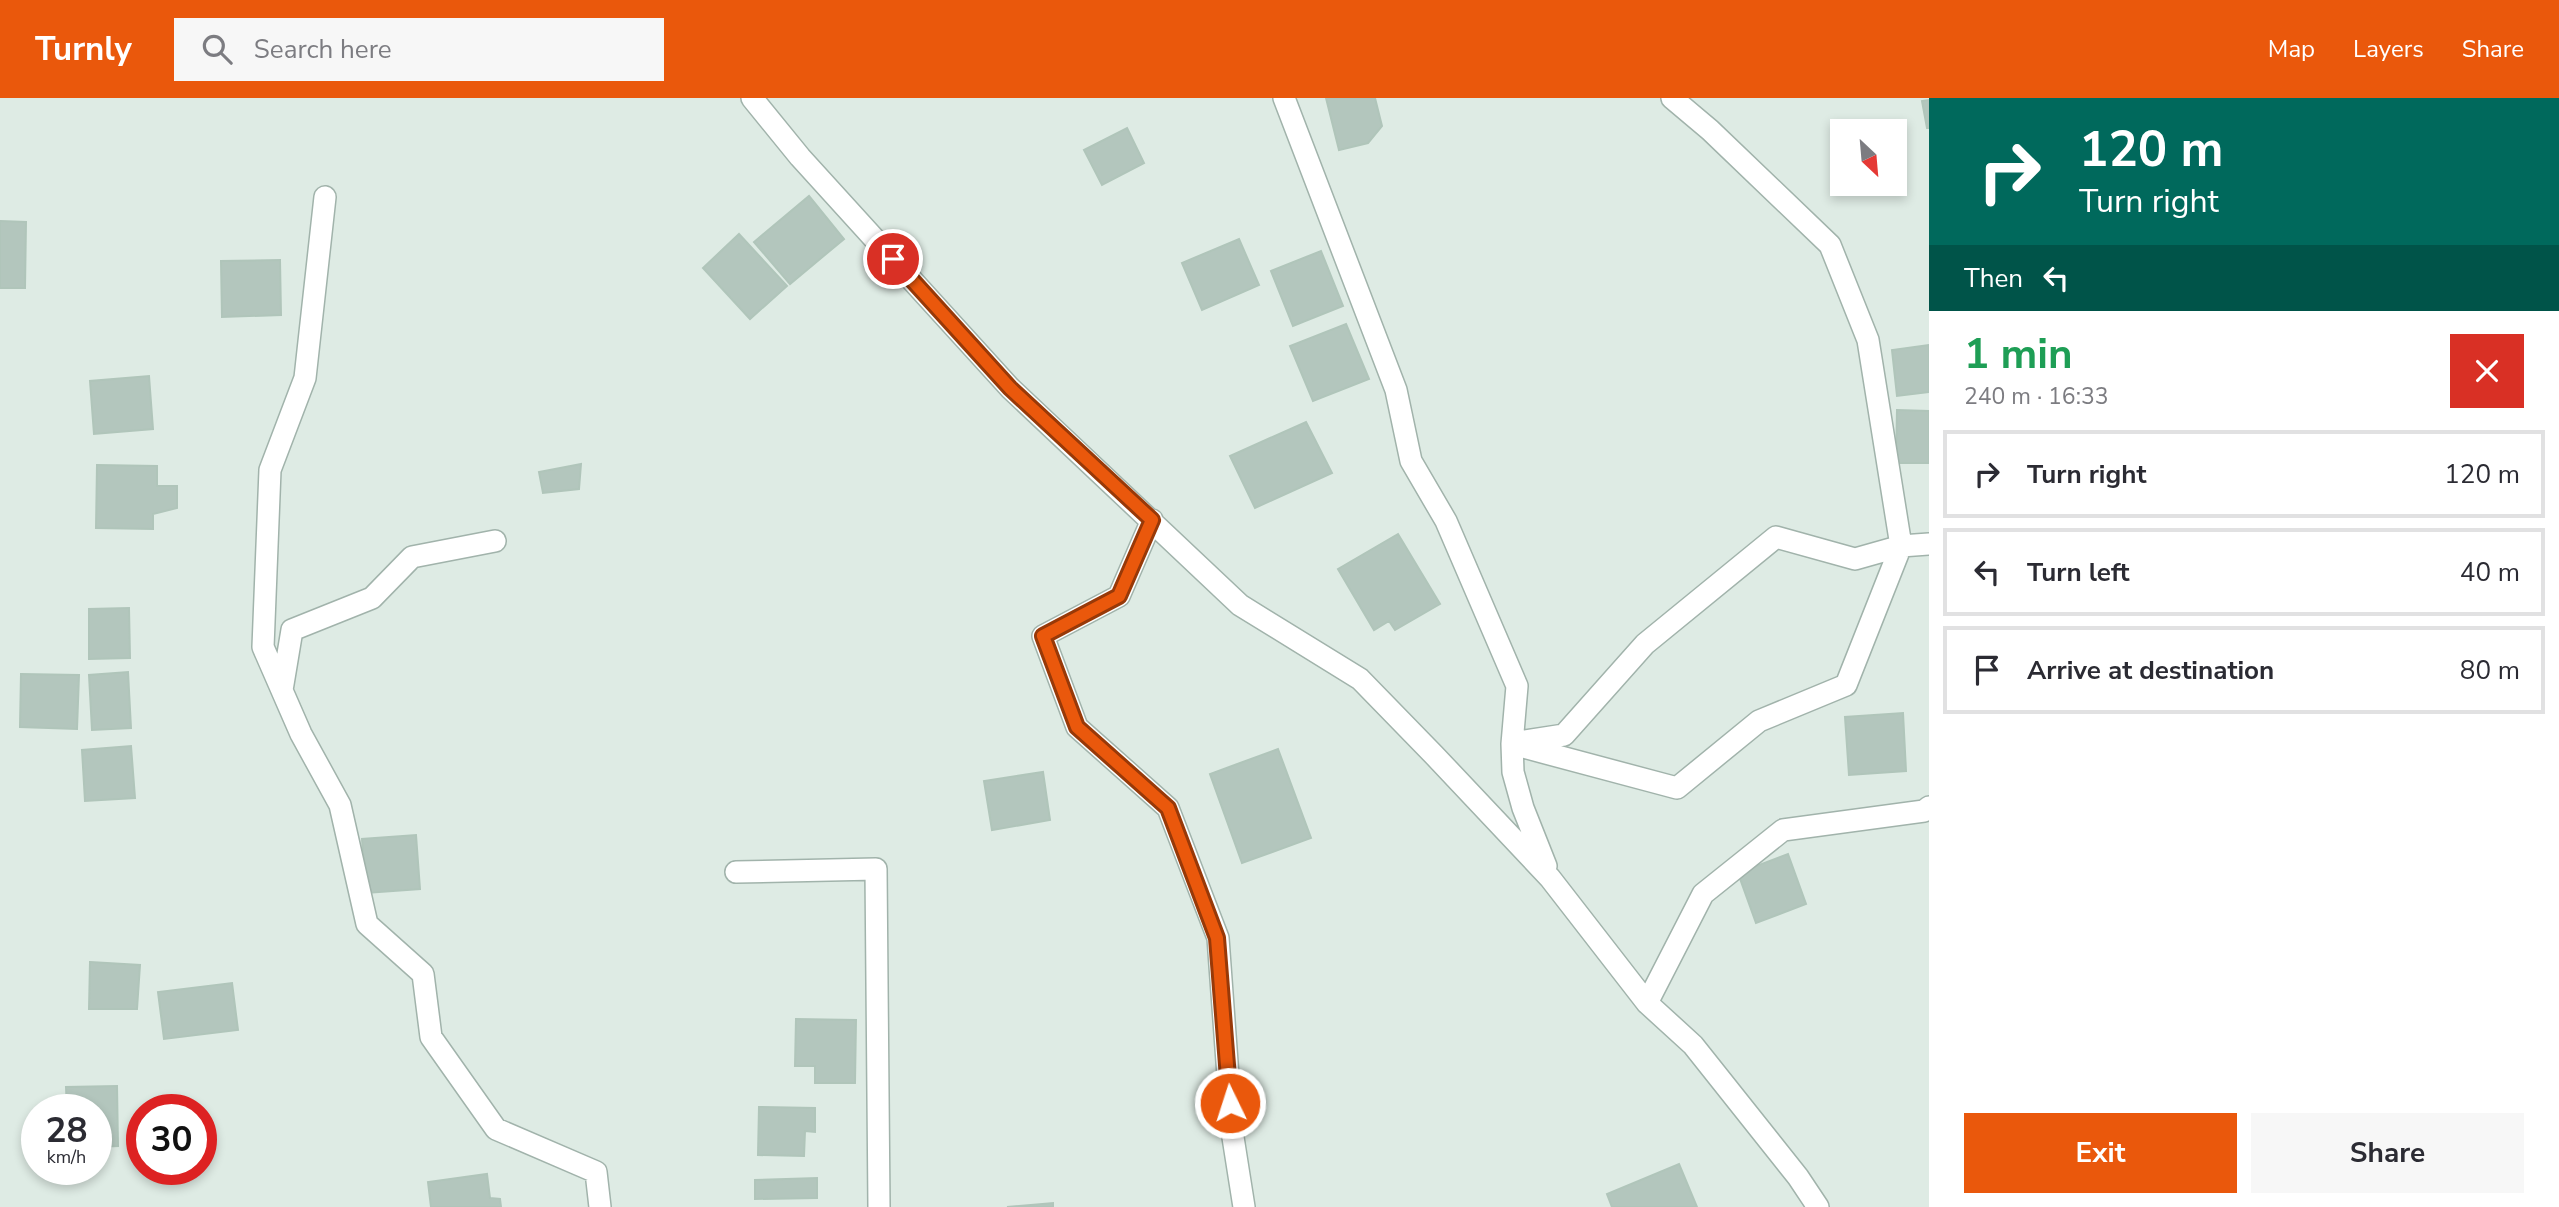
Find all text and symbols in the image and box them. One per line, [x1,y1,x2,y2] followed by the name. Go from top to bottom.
[174,18,664,81] search box
[35,27,132,72] text: Turnly
[198,30,236,68] icon: search
[254,32,392,67] text: Search here
[2268,33,2315,65] text: Map
[2353,33,2424,65] text: Layers
[2462,33,2524,65] text: Share
[2079,116,2223,183] text: 120 m
[1830,119,1908,196] north arrow
[1830,119,1907,196] map controls
[1964,126,2055,217] icon: right
[2079,180,2219,223] text: Turn right
[863,229,923,289] pin
[874,240,912,278] icon: arrive
[2037,259,2075,297] icon: left
[1964,261,2023,296] text: Then
[1964,326,2073,383] text: 1 min
[2450,334,2524,408] button: close
[1964,381,2109,412] text: 240 m · 16:33
[1968,455,2006,493] icon: right
[2027,457,2146,492] text: Turn right
[2444,457,2520,492] text: 120 m
[1968,553,2006,591] icon: left
[2027,555,2130,590] text: Turn left
[2460,555,2520,590] text: 40 m
[1968,651,2006,689] icon: arrive
[2027,653,2274,688] text: Arrive at destination
[2460,653,2520,688] text: 80 m
[1193,1066,1267,1140] position arrow
[126,1094,217,1185] speed limit sign: 30
[45,1107,88,1154] text: 28
[1964,1113,2237,1193] button: Exit
[2251,1113,2524,1193] button: Share
[47,1145,86,1169] text: km/h

